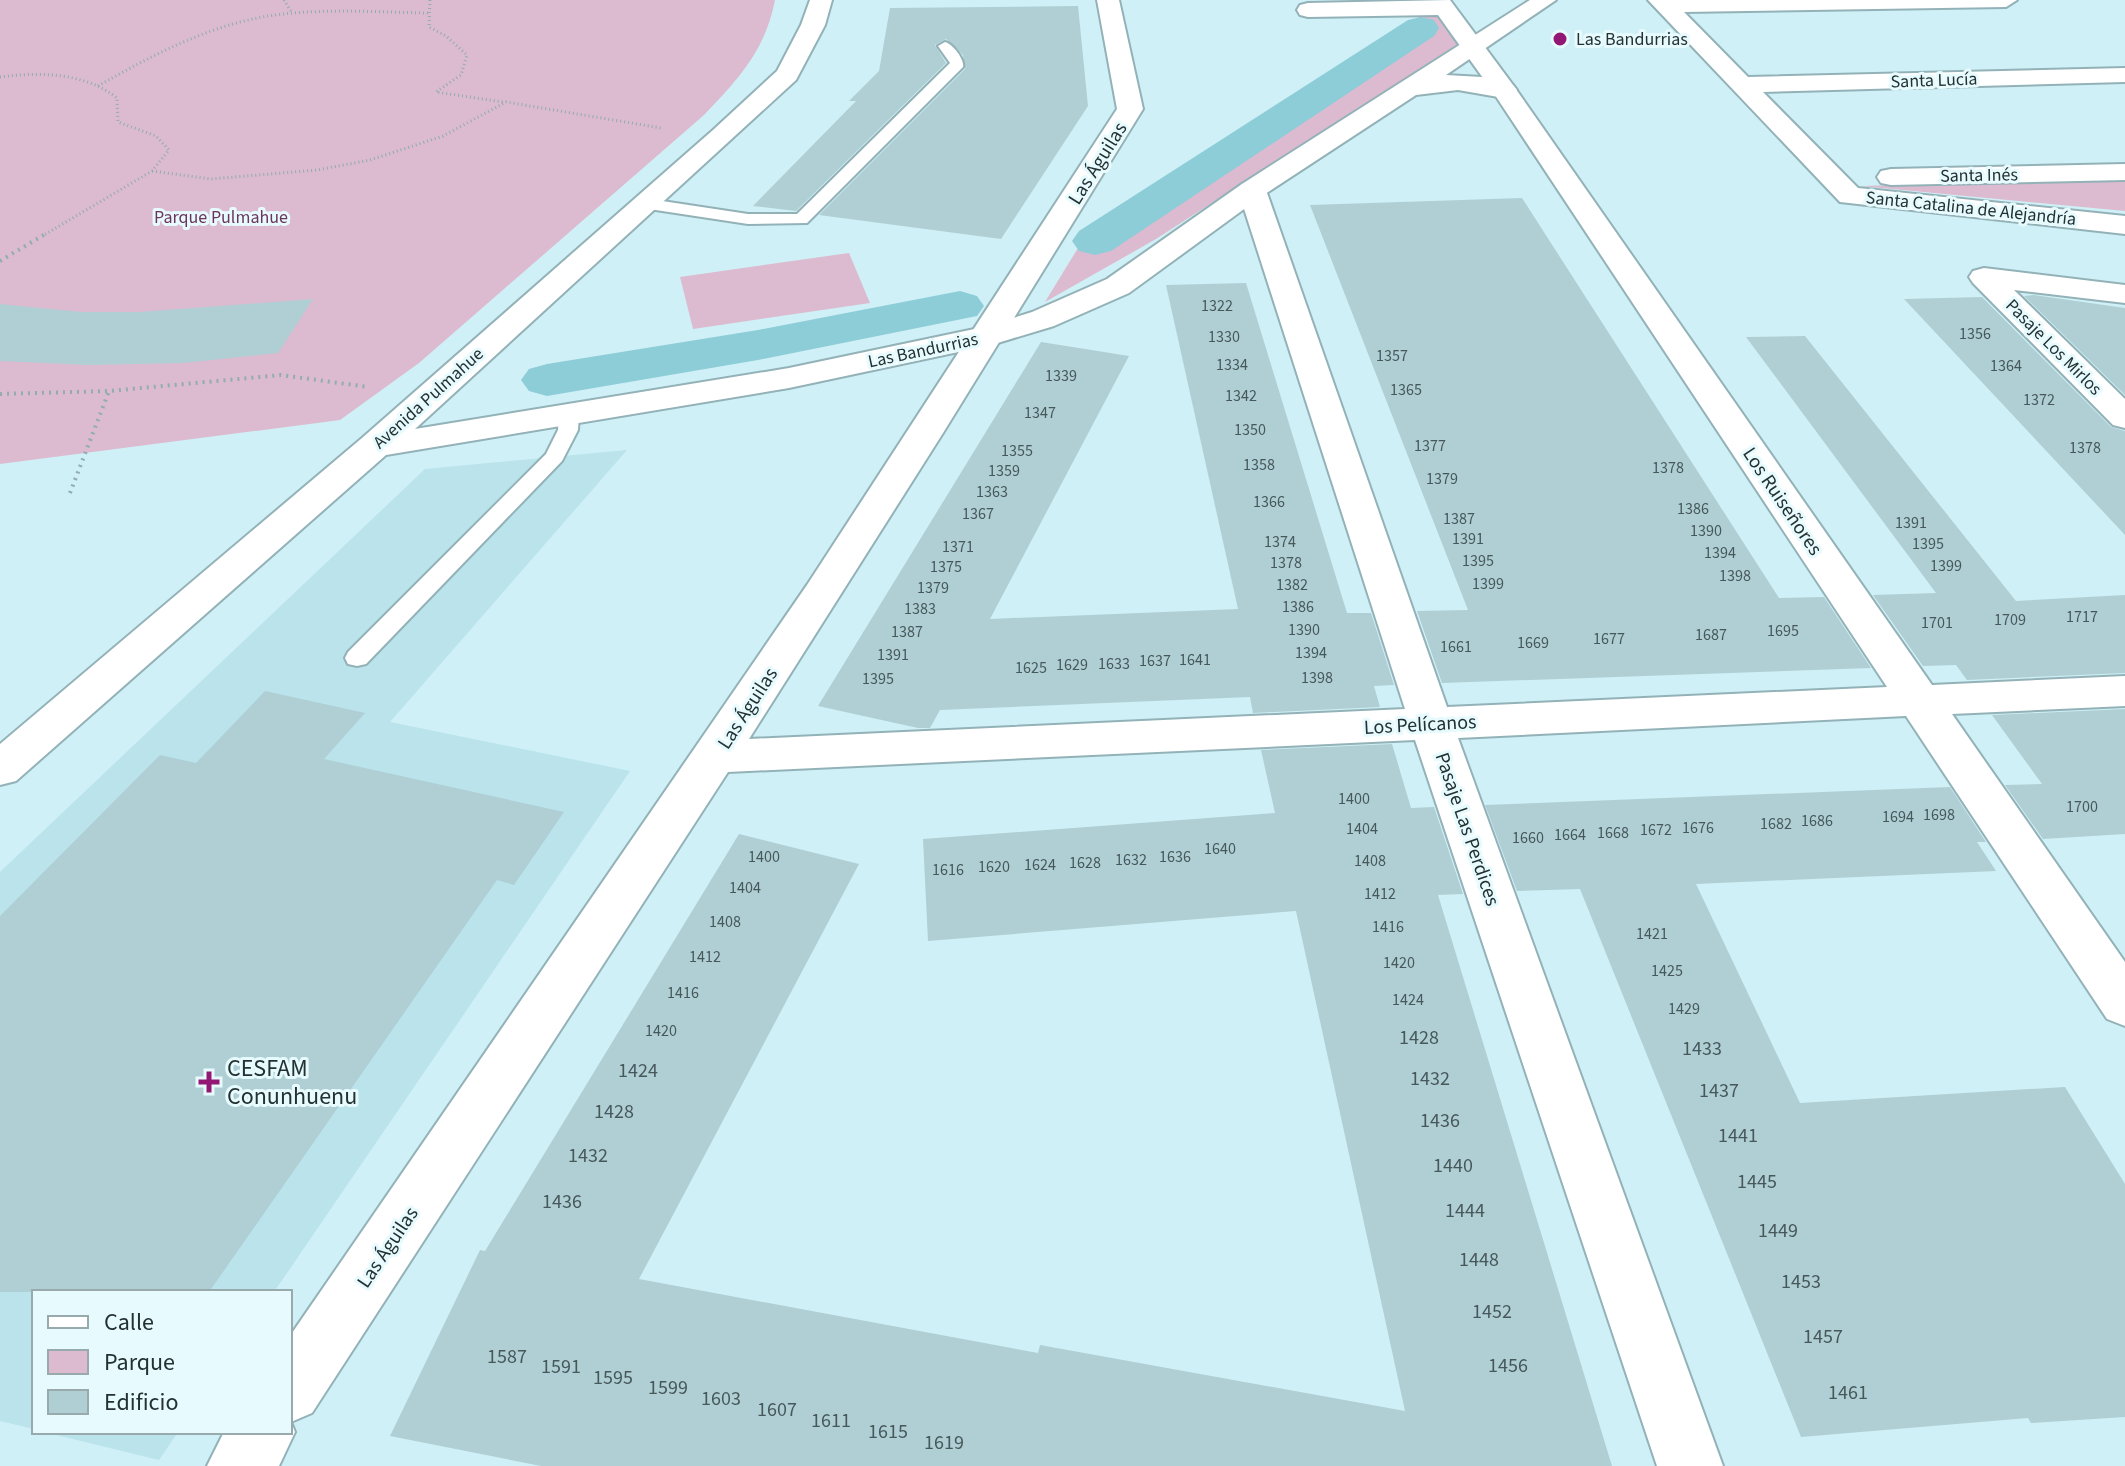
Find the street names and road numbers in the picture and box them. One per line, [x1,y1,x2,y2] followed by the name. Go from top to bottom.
[1890,66,1978,95] street label: Santa Lucía
[1061,117,1134,210] street label: Las Águilas
[1940,162,2018,189] street label: Santa Inés
[1865,185,2077,232] street label: Santa Catalina de Alejandría
[2000,294,2107,401] street label: Pasaje Los Mirlos
[866,327,980,374] street label: Las Bandurrias
[368,342,489,455] street label: Avenida Pulmahue
[1736,442,1829,561] street label: Los Ruiseñores
[711,662,785,755] street label: Las Águilas
[1363,708,1477,742] street label: Los Pelícanos
[1428,749,1506,910] street label: Pasaje Las Perdices
[350,1201,425,1294] street label: Las Águilas

